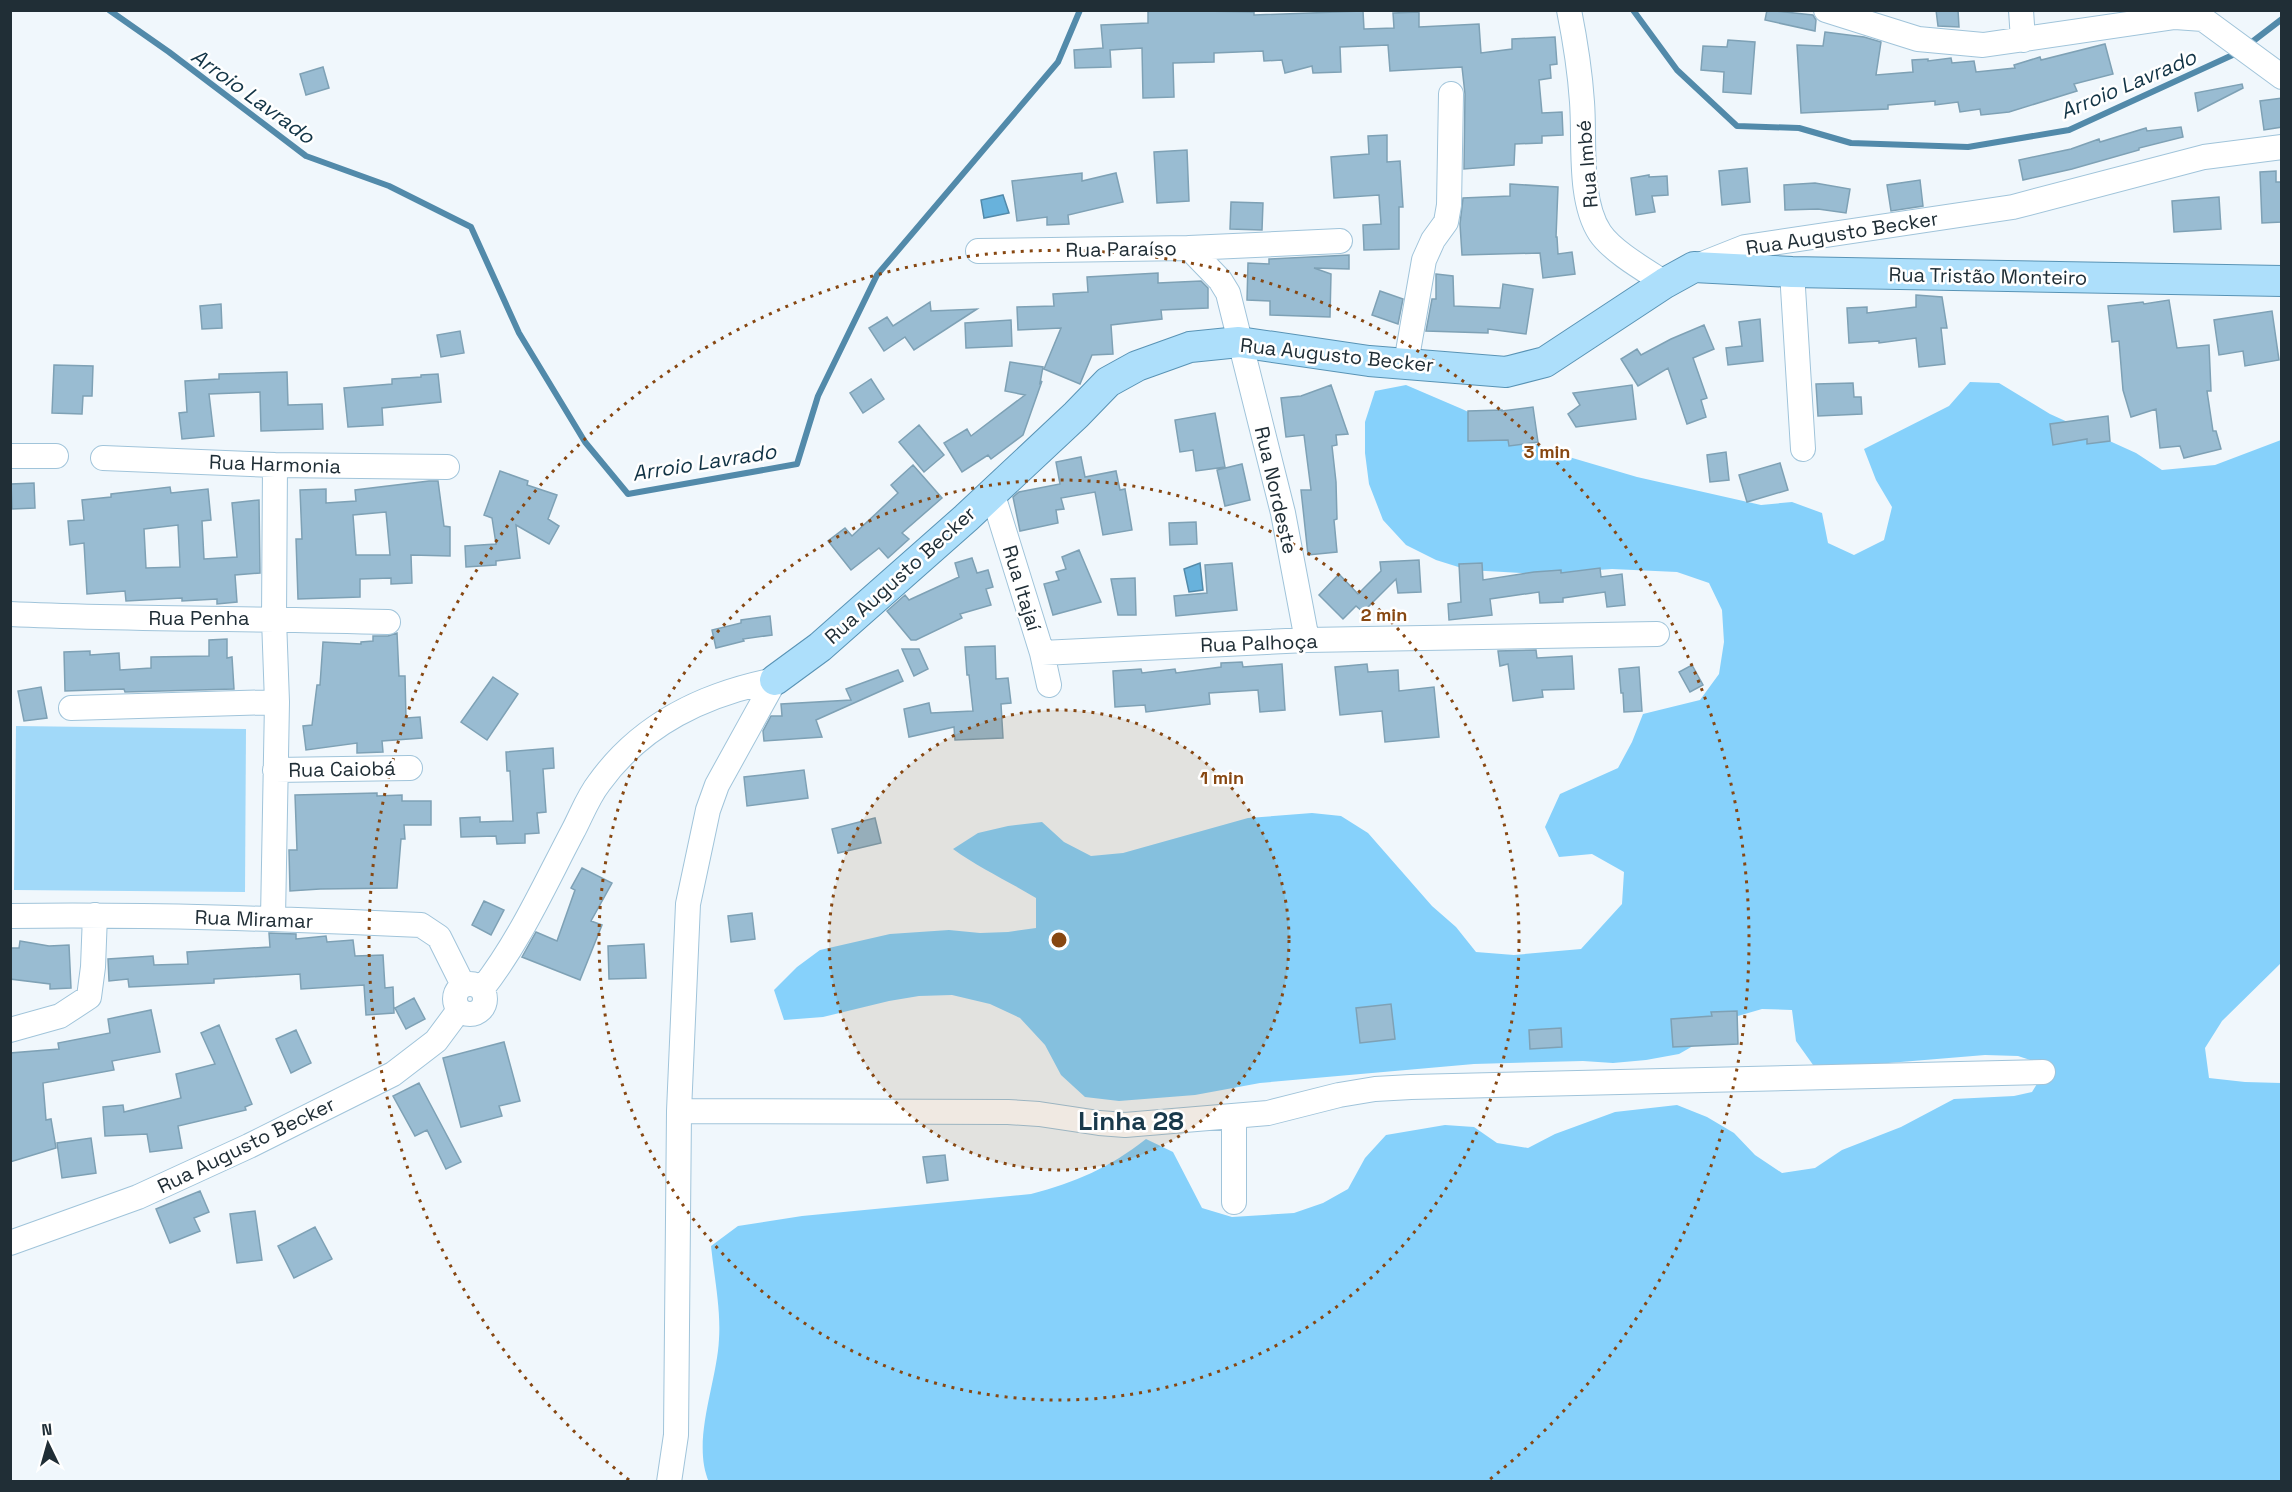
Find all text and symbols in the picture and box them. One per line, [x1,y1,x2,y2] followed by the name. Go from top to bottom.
[186,42,321,150] water label: Arroio Lavrado
[2056,43,2201,125] water label: Arroio Lavrado
[1570,119,1604,209] street label: Rua Imbé
[1744,205,1940,261] street label: Rua Augusto Becker
[1065,235,1177,263] street label: Rua Paraíso
[1888,261,2088,291] street label: Rua Tristão Monteiro
[1239,332,1435,378] street label: Rua Augusto Becker
[1249,424,1303,556] street label: Rua Nordeste
[630,437,779,487] water label: Arroio Lavrado
[1524,440,1570,463] text: 3 min
[209,449,341,479] street label: Rua Harmonia
[819,500,981,650] street label: Rua Augusto Becker
[997,542,1047,634] street label: Rua Itajaí
[1361,603,1407,626] text: 2 min
[148,605,250,631] street label: Rua Penha
[1200,628,1318,658] street label: Rua Palhoça
[288,755,396,783] street label: Rua Caiobá
[1200,766,1244,789] text: 1 min
[194,904,314,934] street label: Rua Miramar
[1049,930,1069,950] centre of rings
[153,1091,339,1199] street label: Rua Augusto Becker
[1078,1104,1184,1138] district label: Linha 28
[18,1414,78,1474] north arrow
[40,1419,53,1440] text: N

